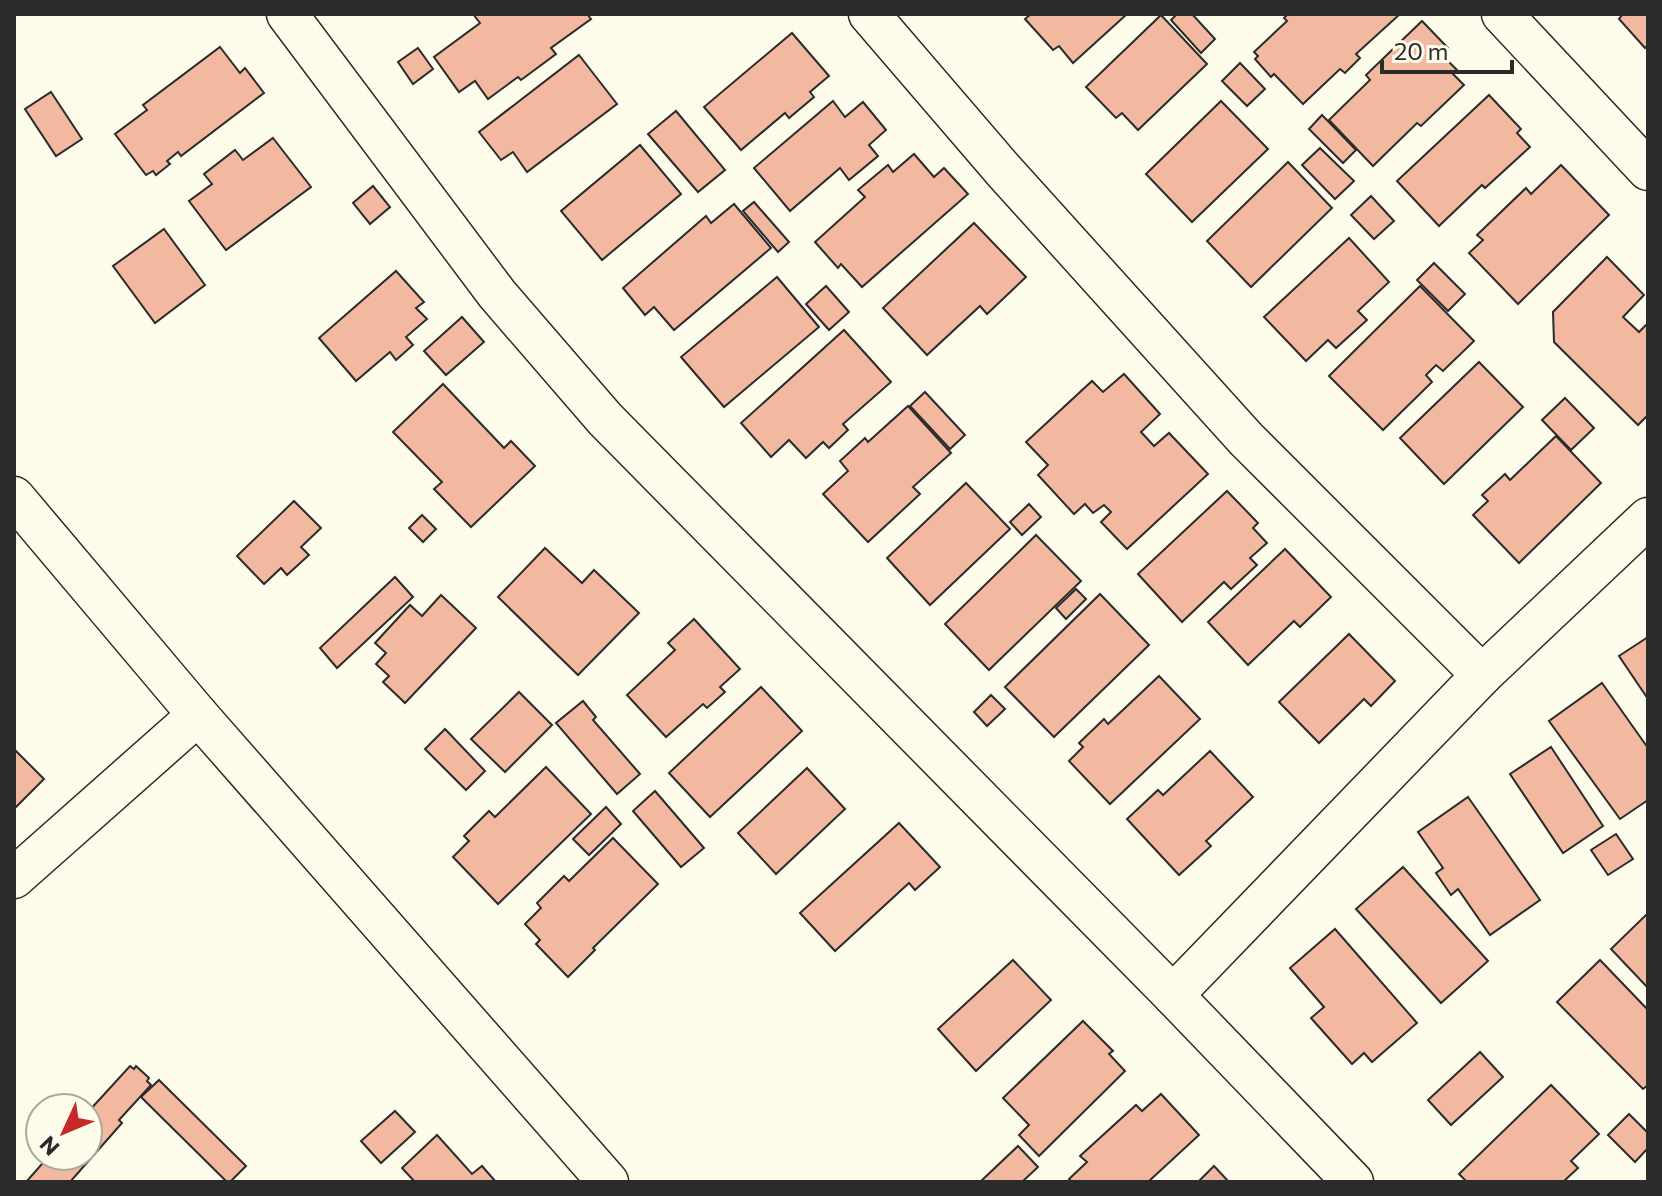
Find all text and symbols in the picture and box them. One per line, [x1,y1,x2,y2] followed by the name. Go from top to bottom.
[1382,24,1512,74] scale bar
[1394,36,1448,65] text: 20 m
[24,1092,104,1172] north arrow
[34,1131,65,1162] text: N

